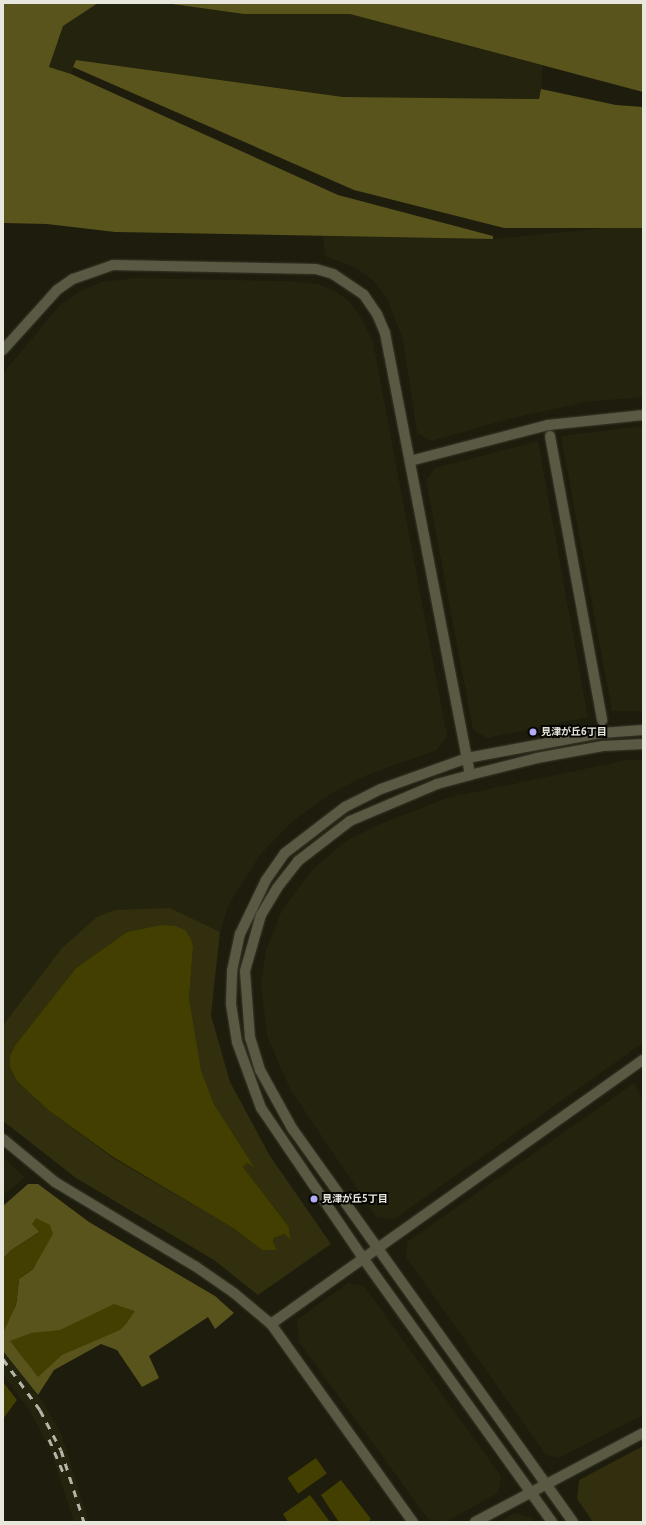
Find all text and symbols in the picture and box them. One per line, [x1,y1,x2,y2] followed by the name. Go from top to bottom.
[541,726,607,738] place label: 見津が丘6丁目
[528,727,538,737] marker: 見津が丘6丁目
[322,1193,388,1205] place label: 見津が丘5丁目
[309,1194,319,1204] marker: 見津が丘5丁目

